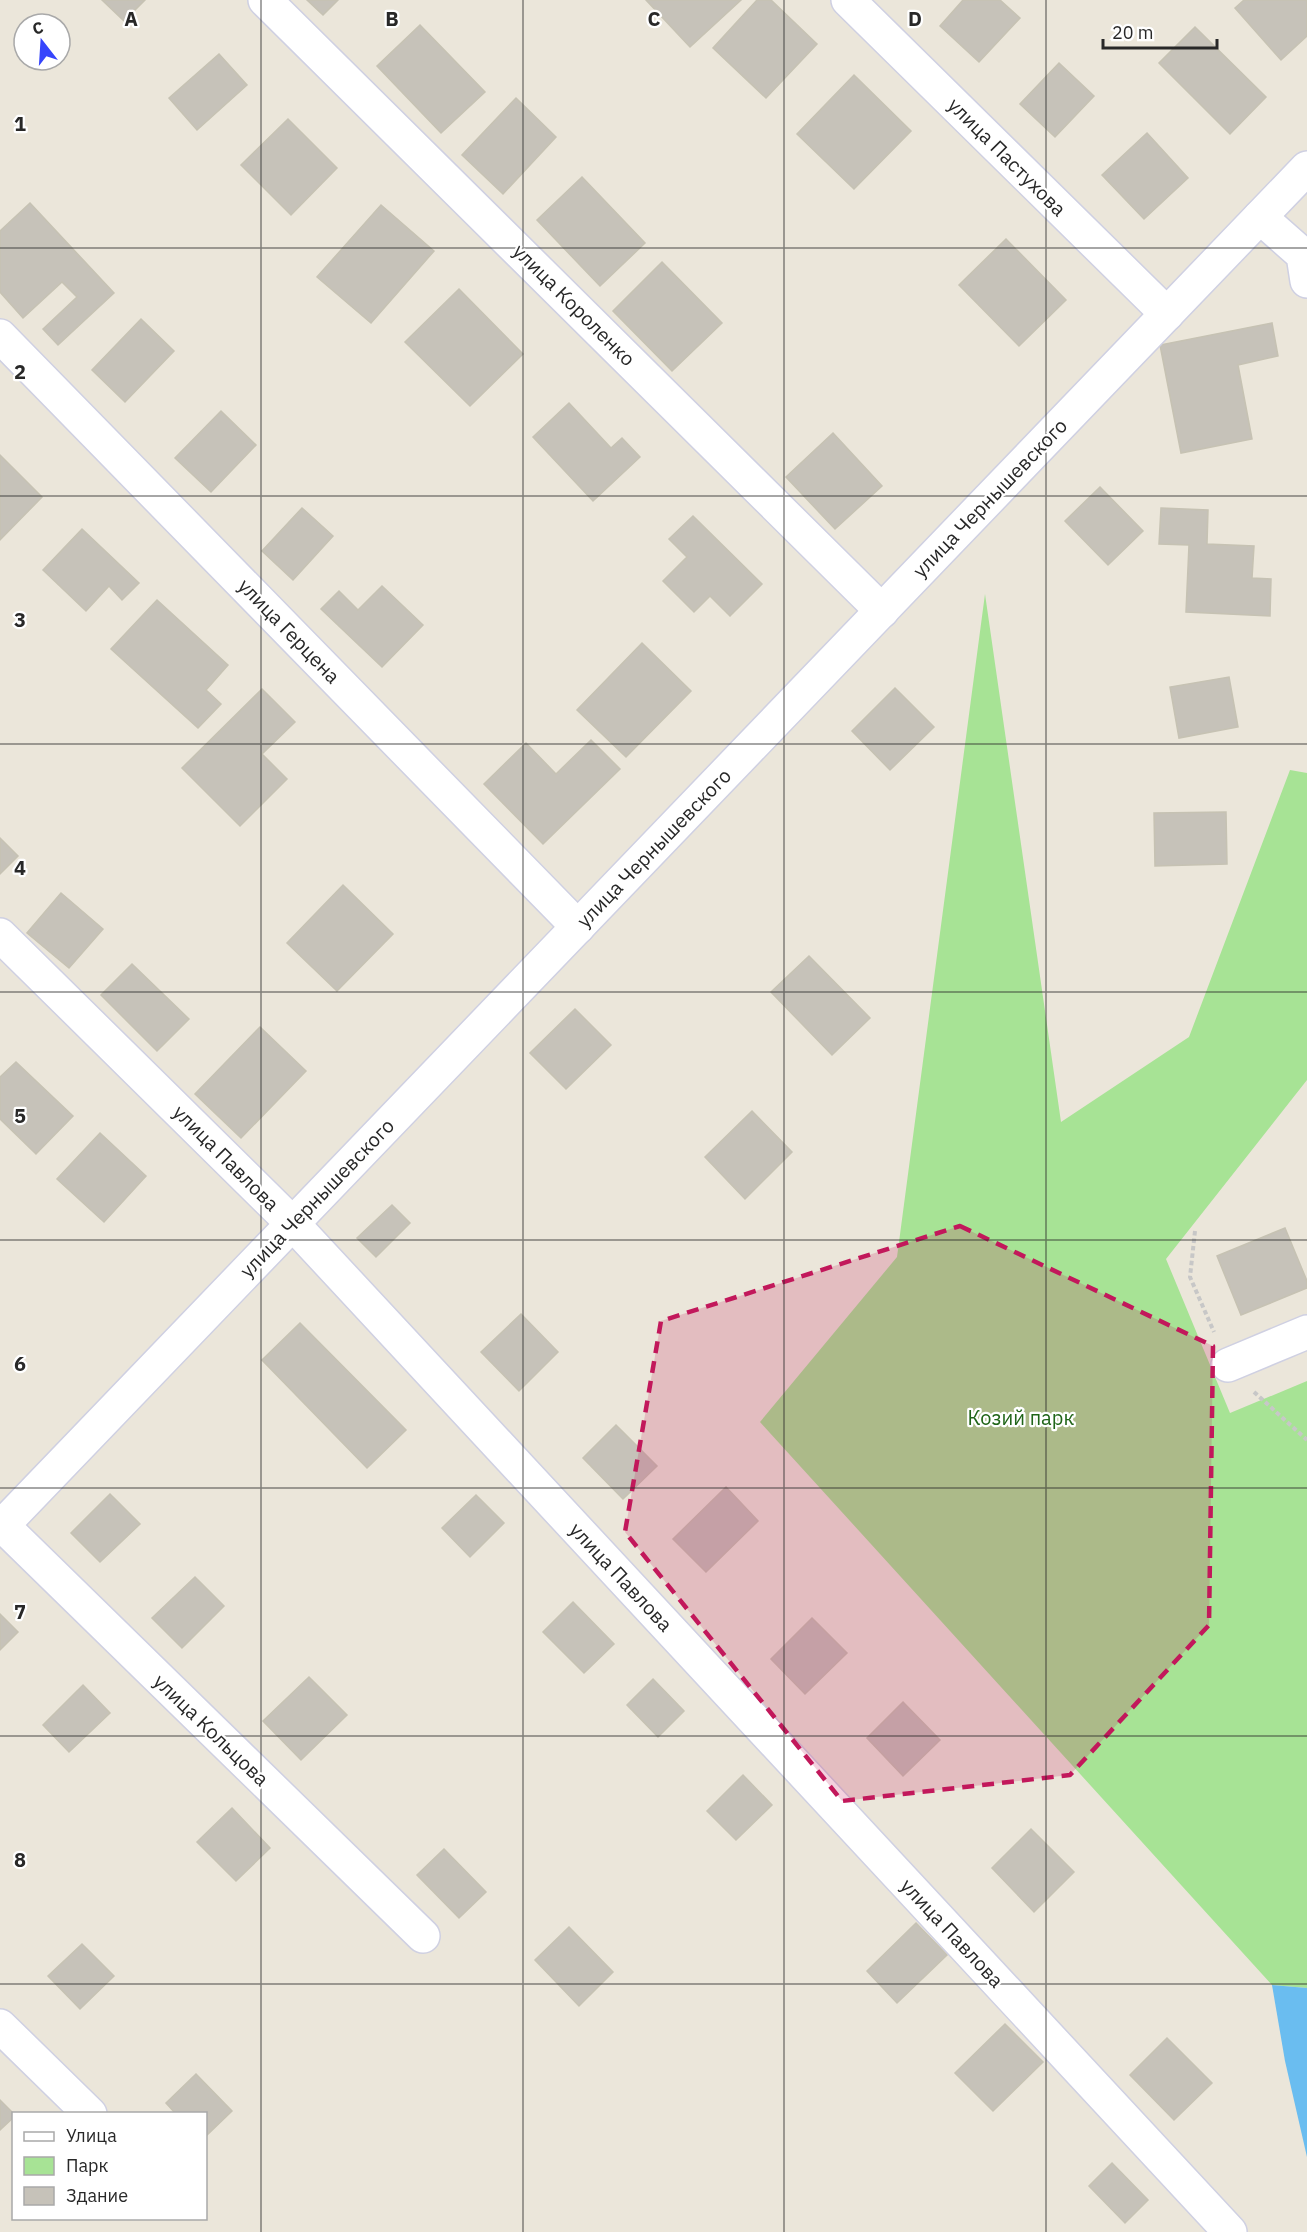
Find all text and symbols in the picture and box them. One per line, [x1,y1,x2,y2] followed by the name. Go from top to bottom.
[124,5,138,32] text: A
[385,5,399,32] text: B
[647,5,661,32] text: C
[908,5,922,32] text: D
[12,12,72,72] north arrow
[1103,12,1217,50] scale bar
[30,17,46,39] text: С
[1112,21,1154,44] text: 20 m
[942,92,1073,222] street label: улица Пастухова
[14,110,26,137] text: 1
[507,238,641,372] street label: улица Короленко
[14,358,26,385] text: 2
[907,412,1073,583] street label: улица Чернышевского
[232,572,347,689] street label: улица Герцена
[14,606,26,633] text: 3
[571,762,737,933] street label: улица Чернышевского
[14,854,26,881] text: 4
[167,1099,286,1217] street label: улица Павлова
[14,1102,26,1129] text: 5
[234,1112,400,1283] street label: улица Чернышевского
[14,1350,26,1377] text: 6
[968,1404,1074,1431] park label: Козий парк
[564,1516,679,1637] street label: улица Павлова
[14,1598,26,1625] text: 7
[148,1668,275,1792] street label: улица Кольцова
[14,1846,26,1873] text: 8
[895,1872,1010,1993] street label: улица Павлова
[12,2112,207,2220] legend
[66,2124,117,2147] text: Улица
[66,2154,109,2177] text: Парк
[66,2184,128,2207] text: Здание

